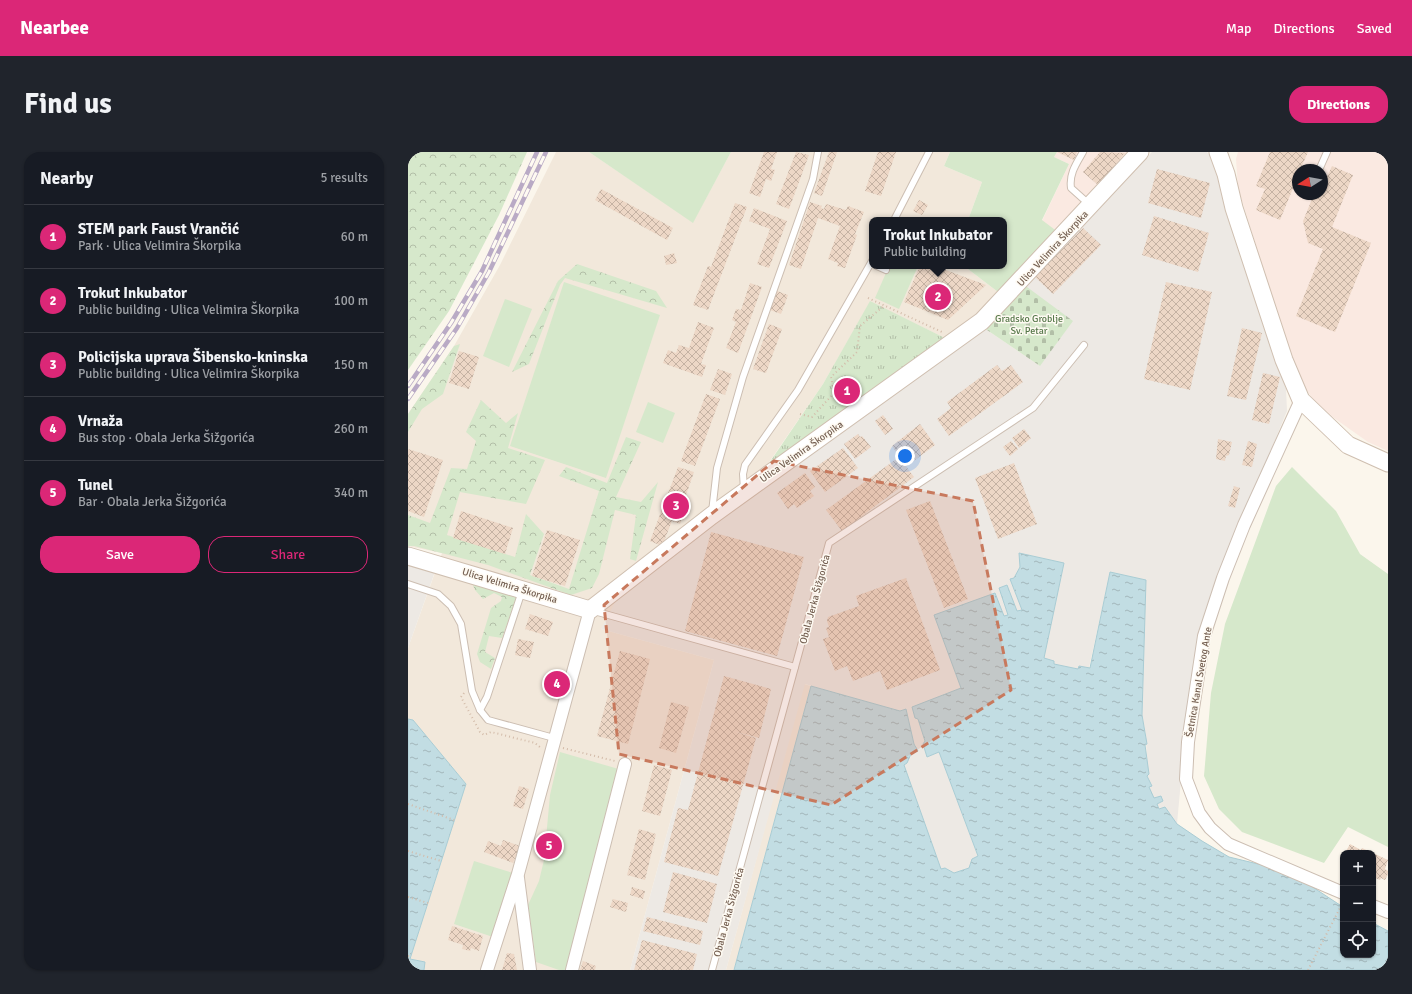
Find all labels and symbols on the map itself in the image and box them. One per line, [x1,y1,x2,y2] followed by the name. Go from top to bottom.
[1292,164,1328,200] north arrow
[1014,208,1091,289] street label: Ulica Velimira Škorpika
[925,282,951,312] pin: 2
[995,313,1063,337] park label: Gradsko Groblje Sv. Petar
[834,376,860,406] pin: 1
[757,418,846,485] street label: Ulica Velimira Škorpika
[895,446,915,466] your location
[663,491,689,521] pin: 3
[796,553,833,645] street label: Obala Jerka Šižgorića
[461,565,559,606] street label: Ulica Velimira Škorpika
[1182,626,1215,738] street label: Šetnica Kanal Svetog Ante
[544,669,570,699] pin: 4
[536,831,562,861] pin: 5
[710,866,747,958] street label: Obala Jerka Šižgorića

